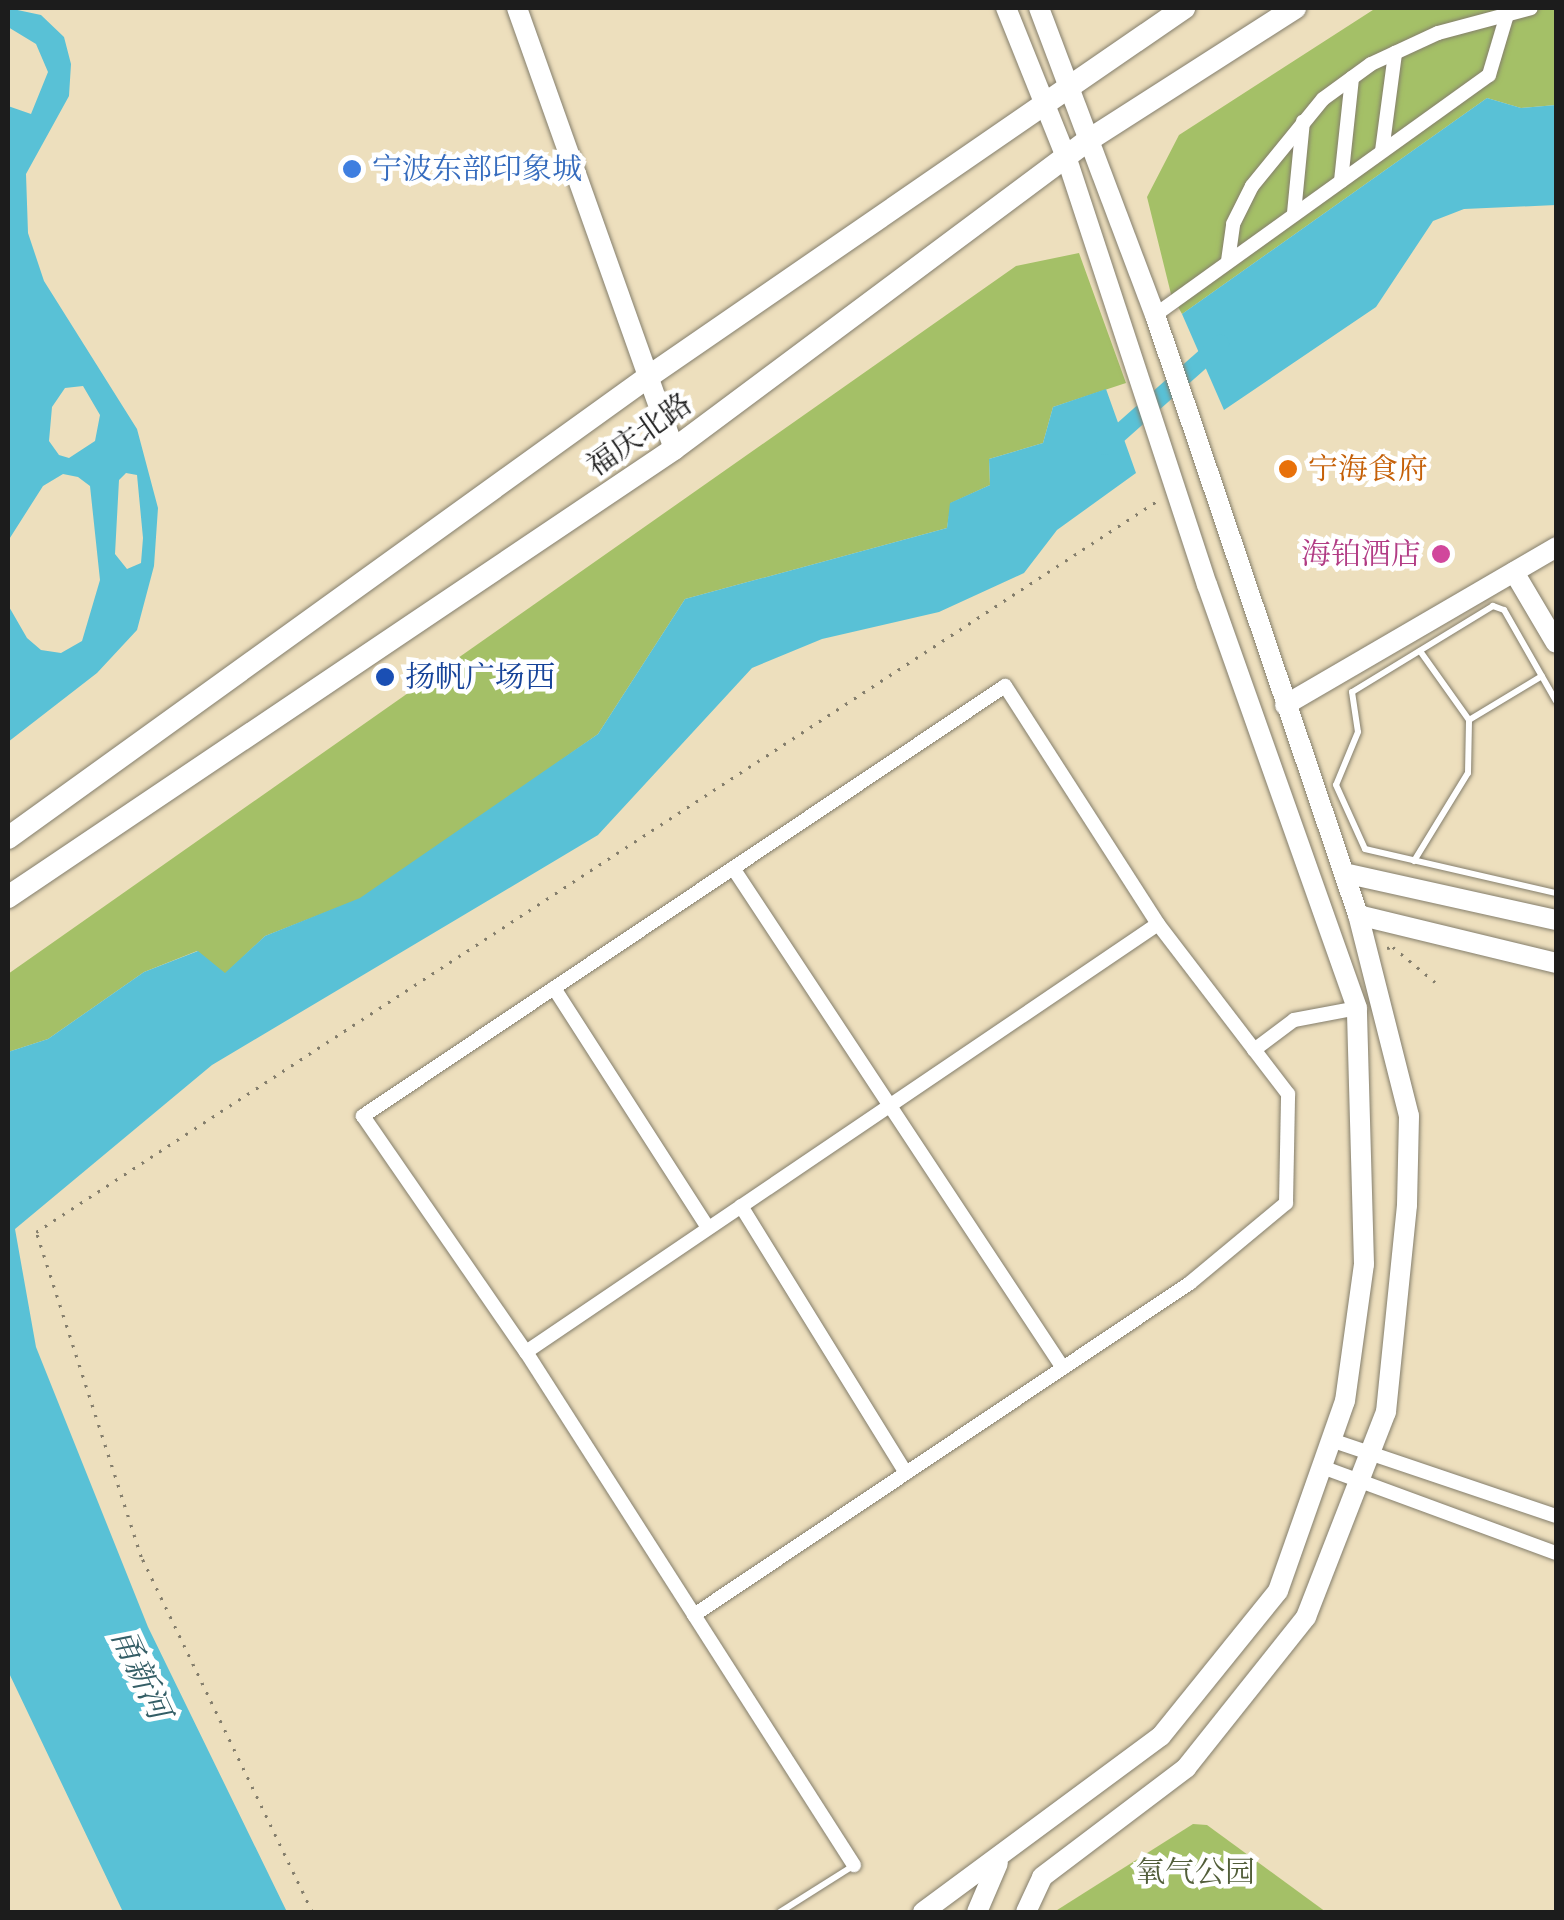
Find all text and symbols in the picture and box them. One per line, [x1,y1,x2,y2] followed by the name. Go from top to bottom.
[372,151,582,187] place label: 宁波东部印象城
[341,158,363,180] marker: 宁波东部印象城
[580,386,698,484] street label: 福庆北路
[1308,451,1428,487] place label: 宁海食府
[1277,458,1299,480] marker: 宁海食府
[1301,536,1421,572] place label: 海铂酒店
[1430,543,1452,565] marker: 海铂酒店
[405,659,555,695] place label: 扬帆广场西
[374,666,396,688] marker: 扬帆广场西
[102,1622,178,1726] water label: 甬新河
[1135,1854,1255,1890] park label: 氧气公园

